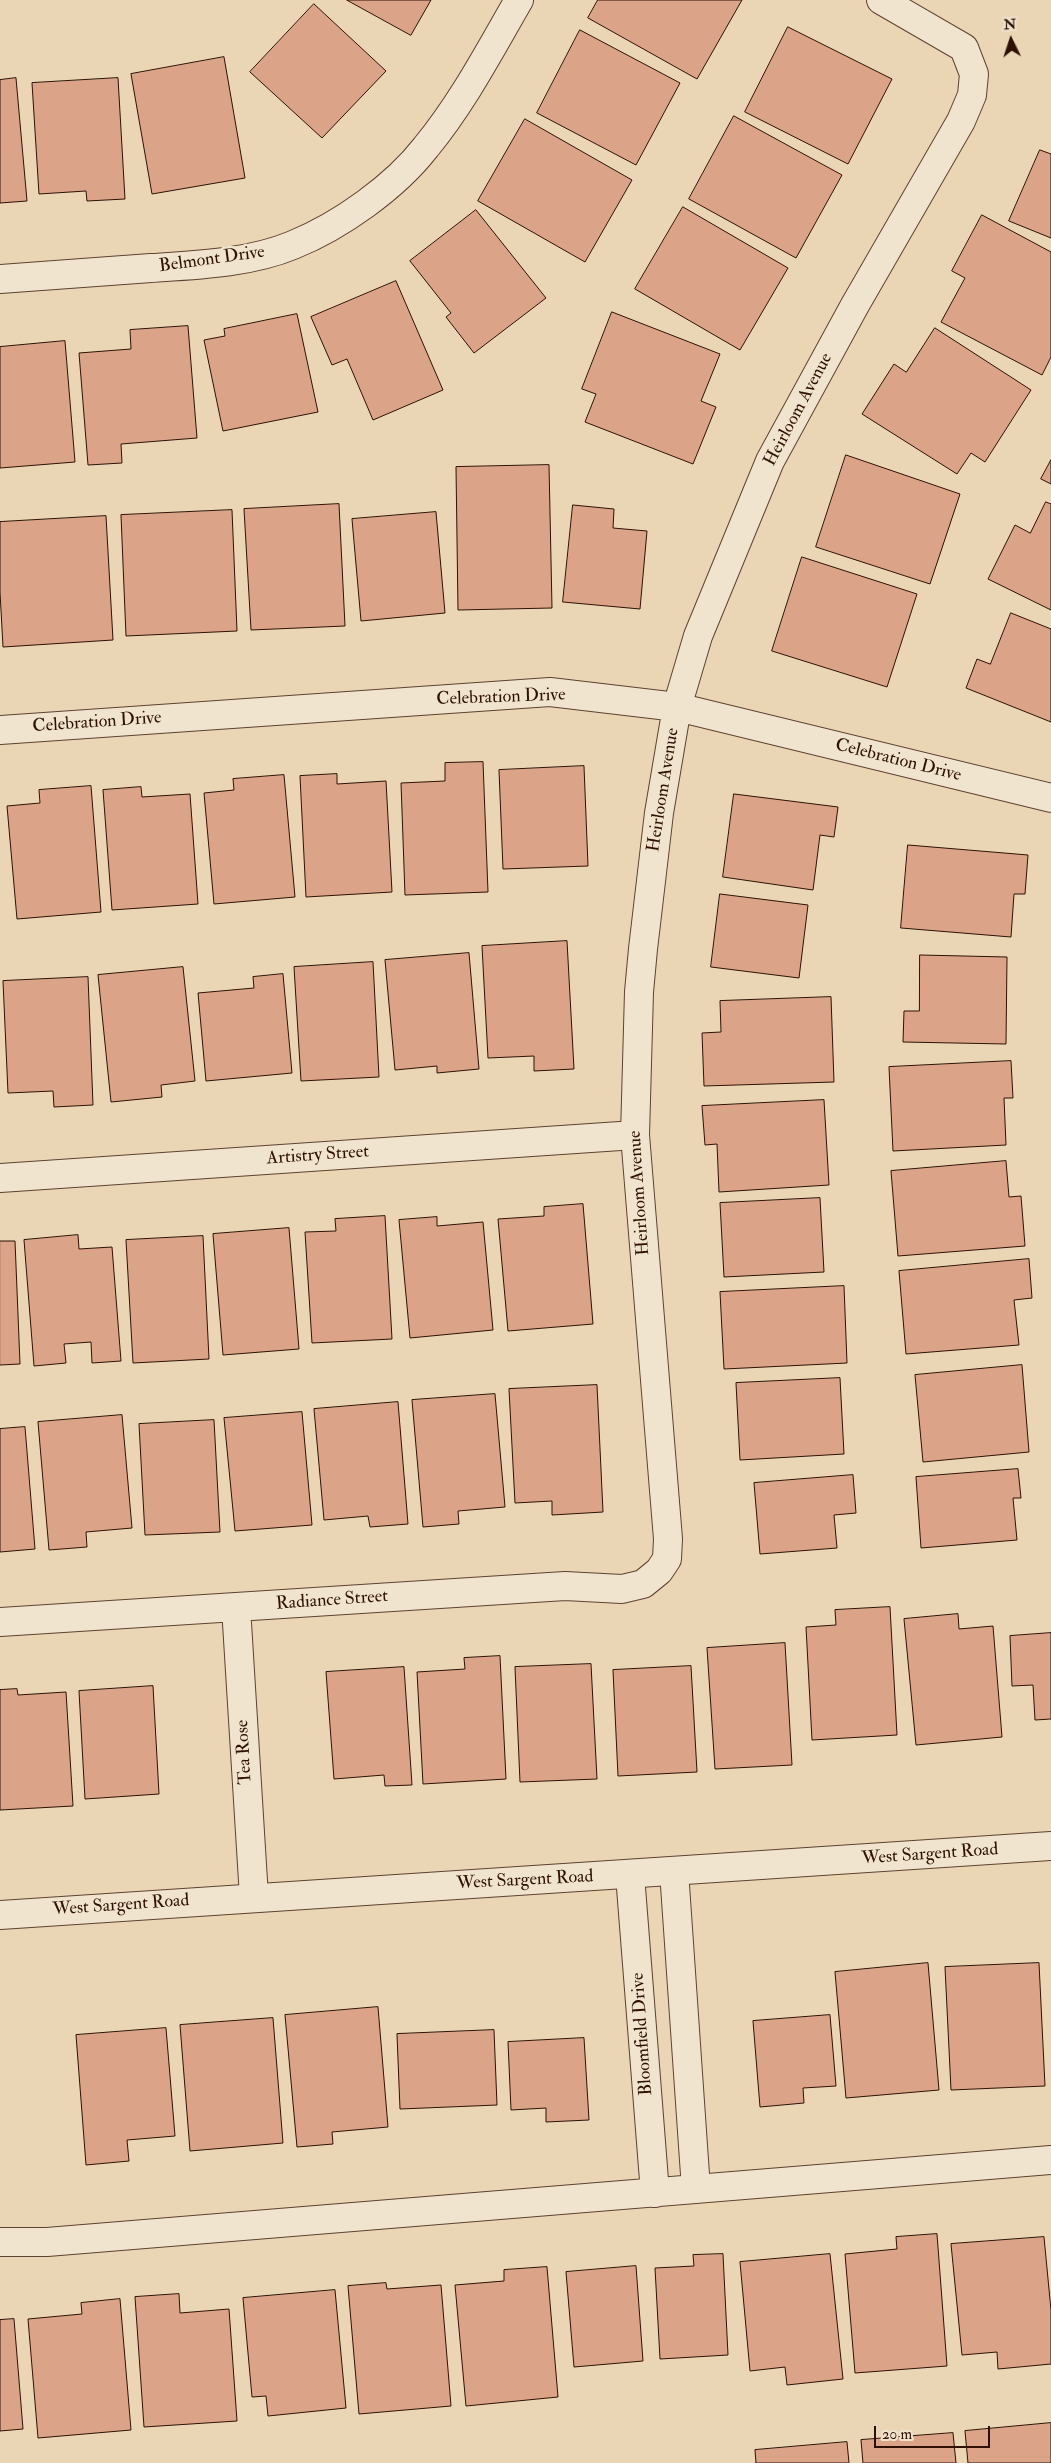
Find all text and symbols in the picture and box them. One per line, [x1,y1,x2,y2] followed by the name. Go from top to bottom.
[986,15,1036,65] north arrow
[1003,16,1017,33] text: N
[158,242,266,278] street label: Belmont Drive
[760,350,838,470] street label: Heirloom Avenue
[436,685,566,711] street label: Celebration Drive
[32,708,162,738] street label: Celebration Drive
[644,726,684,854] street label: Heirloom Avenue
[833,735,963,787] street label: Celebration Drive
[625,1130,655,1256] street label: Heirloom Avenue
[266,1142,370,1170] street label: Artistry Street
[275,1586,389,1616] street label: Radiance Street
[233,1719,257,1785] street label: Tea Rose
[861,1839,999,1871] street label: West Sargent Road
[456,1867,594,1895] street label: West Sargent Road
[52,1890,190,1922] street label: West Sargent Road
[628,1972,658,2096] street label: Bloomfield Drive
[876,2416,992,2448] scale bar
[882,2425,912,2444] text: 20 m

